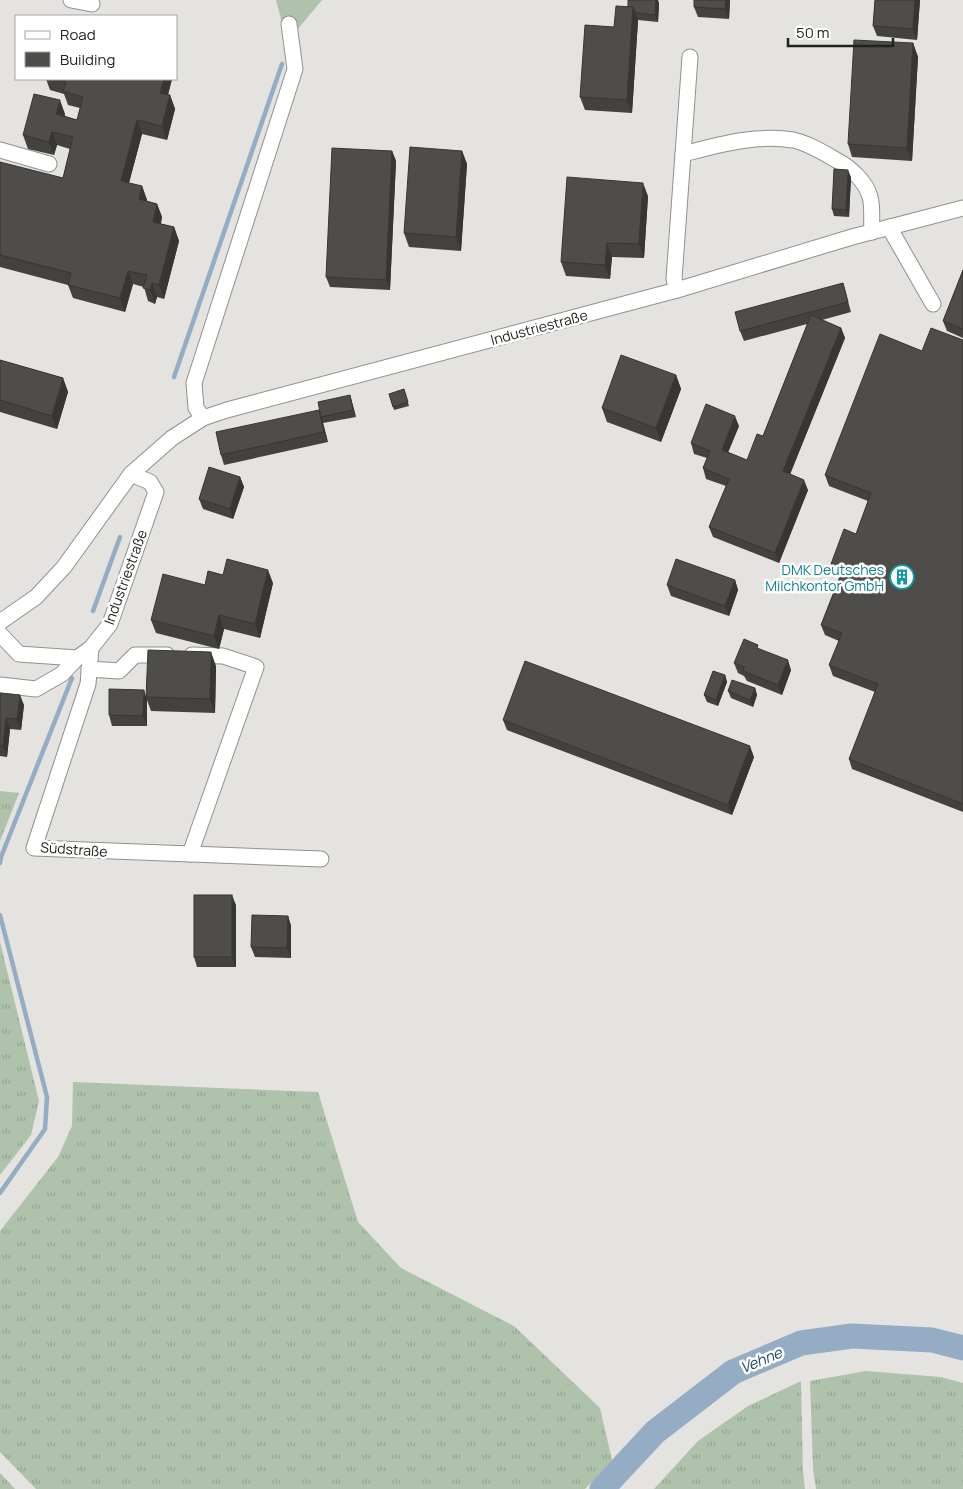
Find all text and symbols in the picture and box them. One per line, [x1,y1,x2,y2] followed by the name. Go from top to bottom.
[15,15,178,80] legend
[788,15,893,47] scale bar
[796,22,830,43] text: 50 m
[60,24,96,45] text: Road
[60,49,115,70] text: Building
[488,305,590,349] street label: Industriestraße
[99,527,151,627] street label: Industriestraße
[765,560,884,595] place label: DMK Deutsches Milchkontor GmbH
[889,564,915,590] building icon: DMK Deutsches Milchkontor GmbH
[40,837,108,861] street label: Südstraße
[737,1341,786,1378] water label: Vehne

